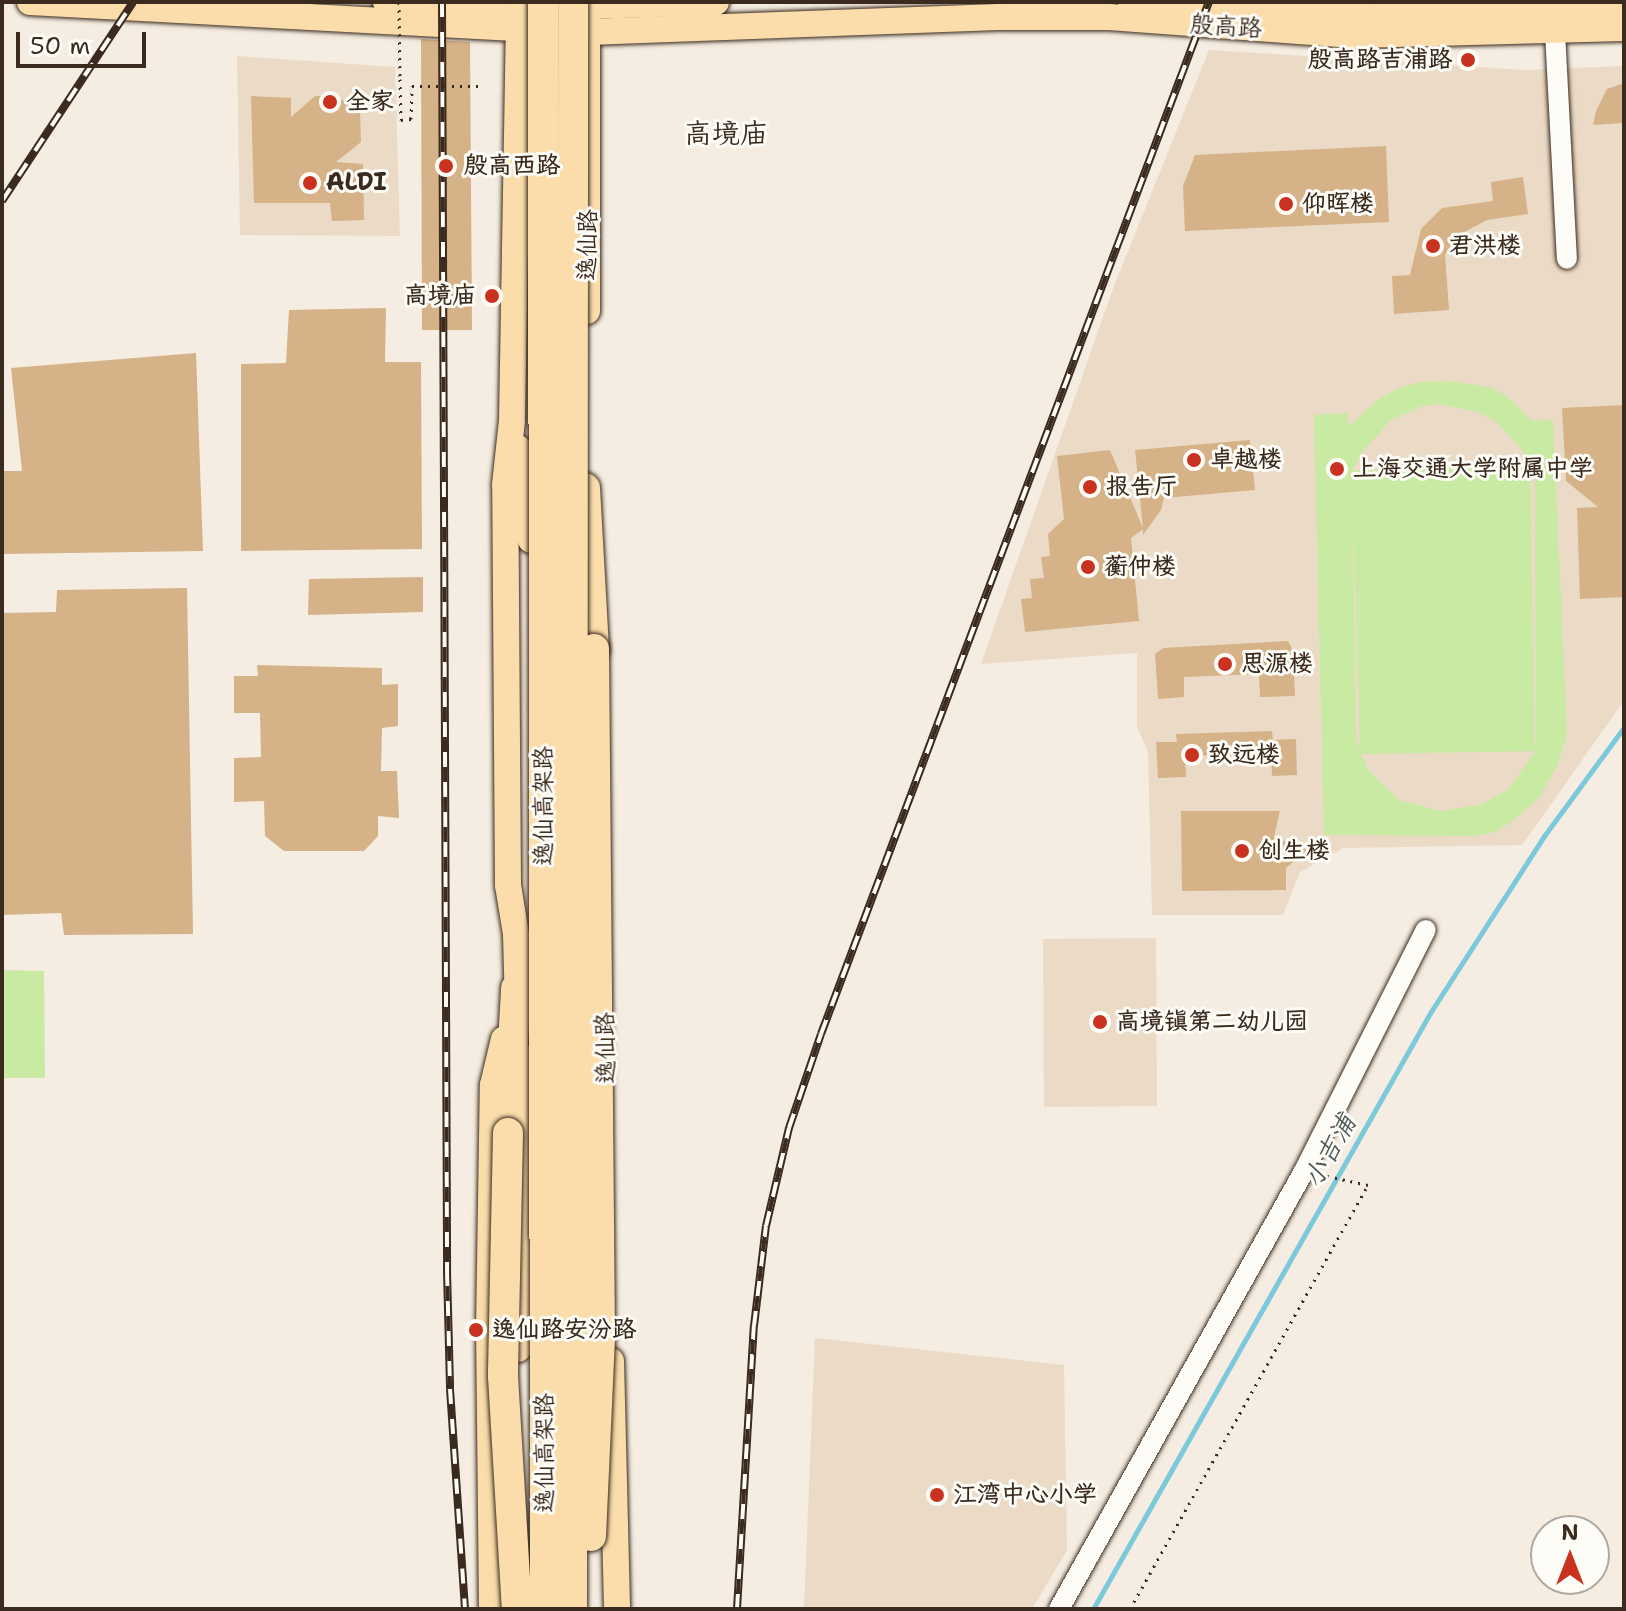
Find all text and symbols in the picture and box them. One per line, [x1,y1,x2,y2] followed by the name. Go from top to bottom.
[1189,10,1263,44] street label: 殷高路
[20,16,150,66] scale bar
[30,30,90,62] text: 50 m
[1308,46,1452,74] place label: 殷高路吉浦路
[1459,51,1477,69] marker: 殷高路吉浦路
[346,88,394,116] place label: 全家
[321,93,339,111] marker: 全家
[684,116,768,150] district label: 高境庙
[464,152,560,180] place label: 殷高西路
[435,155,457,177] marker: 殷高西路
[326,169,387,197] place label: ALDI
[301,174,319,192] marker: ALDI
[1302,190,1374,218] place label: 仰晖楼
[1277,195,1295,213] marker: 仰晖楼
[573,209,603,281] street label: 逸仙路
[1449,232,1521,260] place label: 君洪楼
[1424,237,1442,255] marker: 君洪楼
[404,282,476,310] place label: 高境庙
[483,287,501,305] marker: 高境庙
[1210,446,1282,474] place label: 卓越楼
[1185,451,1203,469] marker: 卓越楼
[1353,455,1593,483] place label: 上海交通大学附属中学
[1328,460,1346,478] marker: 上海交通大学附属中学
[1106,473,1178,501] place label: 报告厅
[1081,478,1099,496] marker: 报告厅
[1104,553,1176,581] place label: 蘅仲楼
[1079,558,1097,576] marker: 蘅仲楼
[1241,650,1313,678] place label: 思源楼
[1216,655,1234,673] marker: 思源楼
[1208,741,1280,769] place label: 致远楼
[530,746,558,866] street label: 逸仙高架路
[1183,746,1201,764] marker: 致远楼
[1258,837,1330,865] place label: 创生楼
[1233,842,1251,860] marker: 创生楼
[1116,1008,1308,1036] place label: 高境镇第二幼儿园
[591,1012,621,1084] street label: 逸仙路
[1091,1013,1109,1031] marker: 高境镇第二幼儿园
[1296,1109,1362,1193] water label: 小吉浦
[492,1316,636,1344] place label: 逸仙路安汾路
[467,1321,485,1339] marker: 逸仙路安汾路
[531,1393,559,1513] street label: 逸仙高架路
[953,1481,1097,1509] place label: 江湾中心小学
[928,1486,946,1504] marker: 江湾中心小学
[1530,1515,1610,1595] north arrow
[1561,1518,1579,1547] text: N

